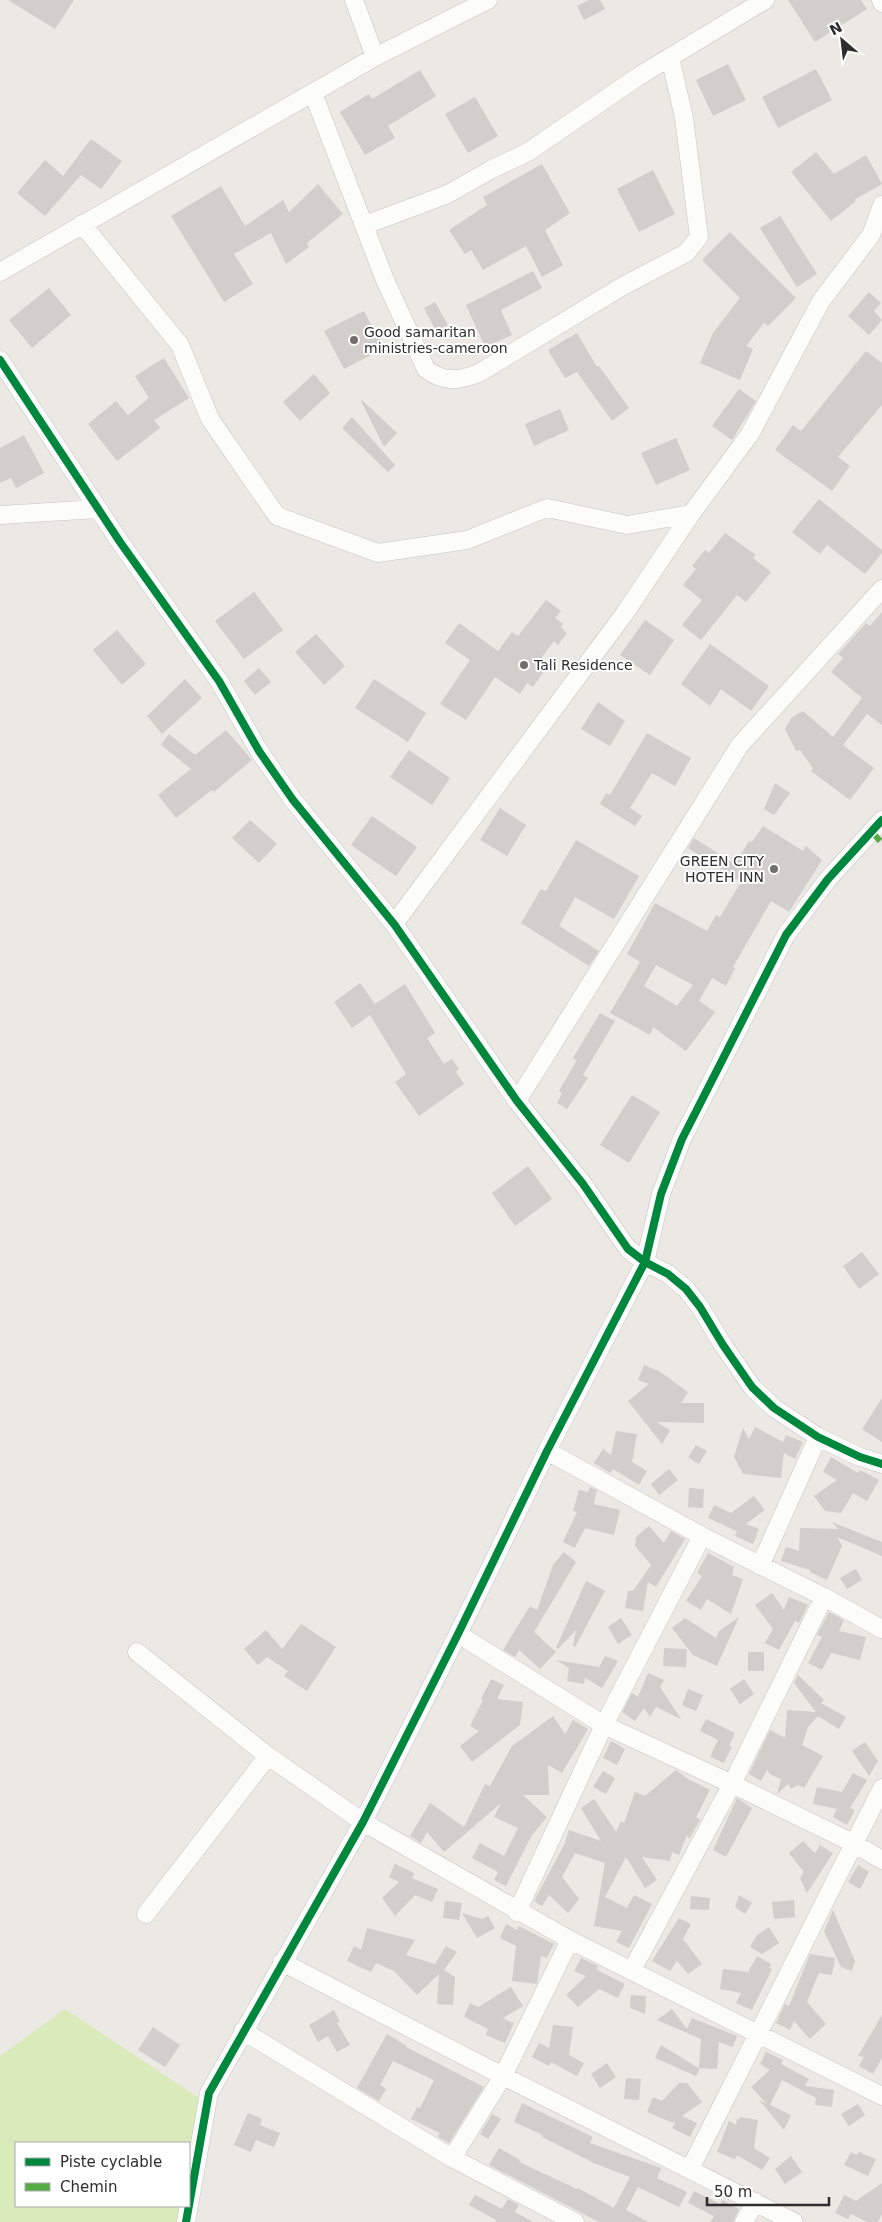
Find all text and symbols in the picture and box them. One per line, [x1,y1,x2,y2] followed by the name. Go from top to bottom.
[817,15,867,65] north arrow
[827,19,845,38] text: N
[364,324,508,356] place label: Good samaritan ministries-cameroon
[348,334,360,346] marker: Good samaritan ministries-cameroon
[533,657,633,673] place label: Tali Residence
[518,659,530,671] marker: Tali Residence
[680,853,764,885] place label: GREEN CITY HOTEH INN
[768,863,780,875] marker: GREEN CITY HOTEH INN
[15,2142,190,2207] legend
[60,2153,162,2171] text: Piste cyclable
[707,2174,830,2206] scale bar
[60,2178,118,2196] text: Chemin
[714,2183,752,2201] text: 50 m

